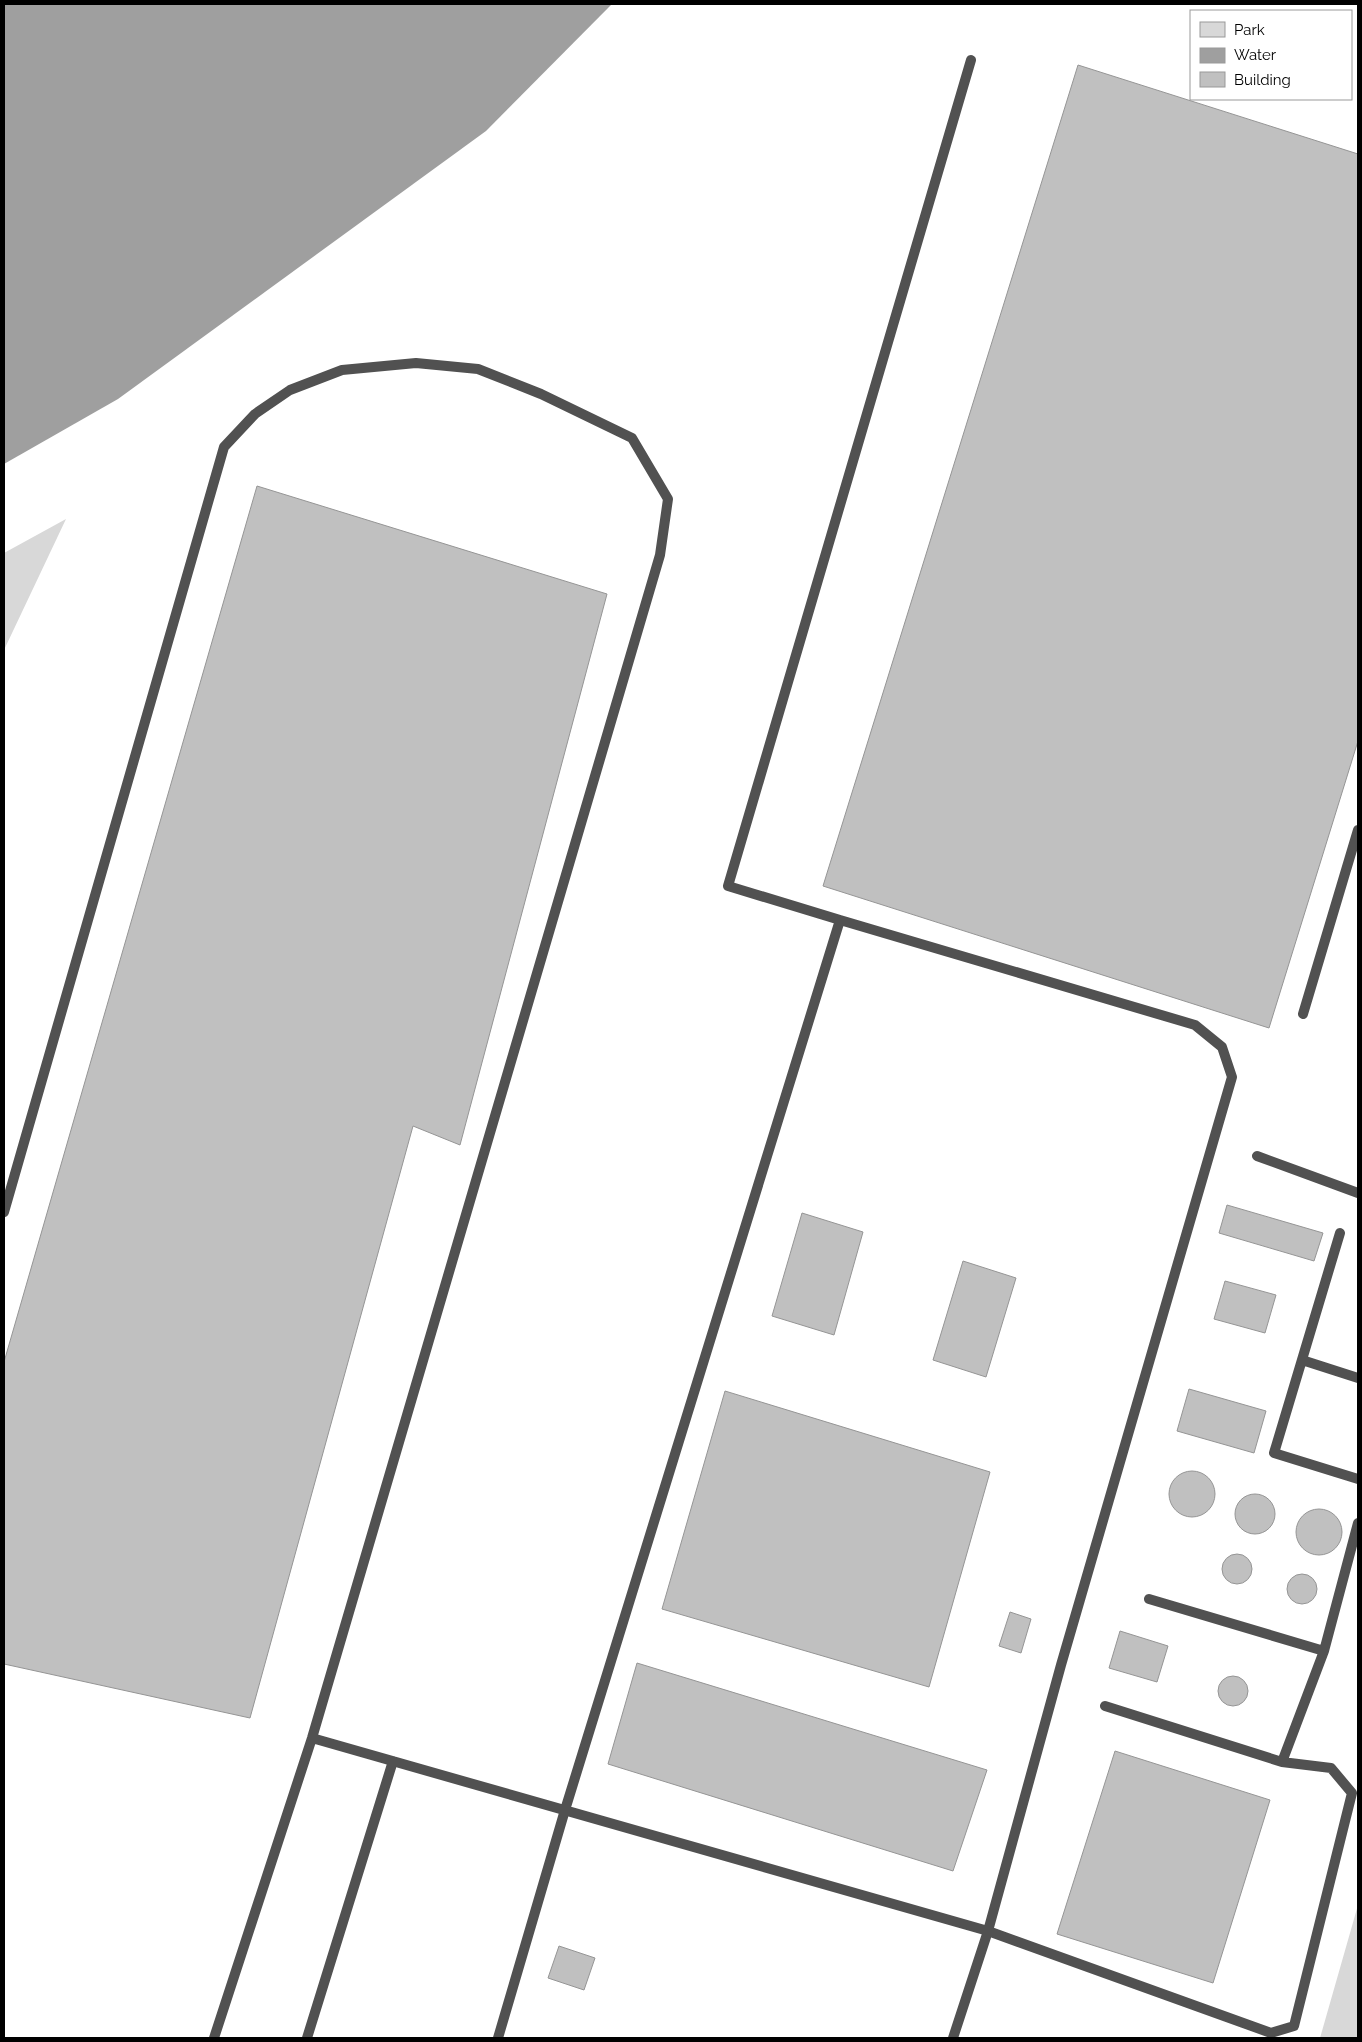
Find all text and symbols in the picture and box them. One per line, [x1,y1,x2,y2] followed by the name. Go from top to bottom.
[1190,10,1352,100] legend
[1234,21,1265,39] text: Park
[1234,46,1277,64] text: Water
[1234,71,1291,89] text: Building

